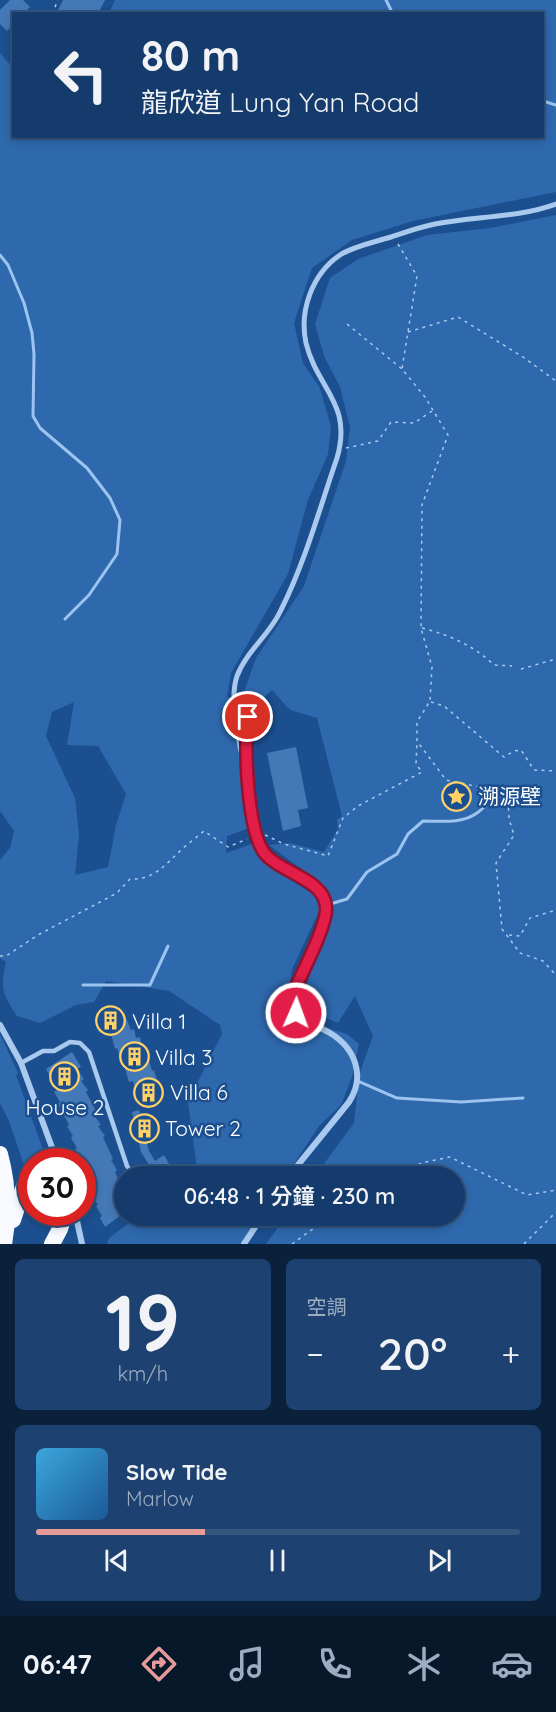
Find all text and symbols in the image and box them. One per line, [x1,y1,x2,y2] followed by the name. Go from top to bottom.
[141,29,240,82] text: 80 m
[42,36,120,114] icon: left
[141,85,419,119] text: 龍欣道 Lung Yan Road
[222,691,273,742] pin
[231,700,264,733] icon: arrive
[441,780,473,812] place icon: 溯源壁
[478,783,541,809] place label: 溯源壁
[264,981,328,1045] position arrow
[95,1005,127,1037] building icon: Villa 1
[132,1008,186,1034] place label: Villa 1
[118,1041,150,1073] building icon: Villa 3
[155,1044,213,1070] place label: Villa 3
[49,1060,81,1092] building icon: House 2
[133,1076,165,1108] building icon: Villa 6
[170,1079,228,1105] place label: Villa 6
[26,1094,104,1120] place label: House 2
[128,1112,160,1144] building icon: Tower 2
[165,1115,241,1141] place label: Tower 2
[18,1148,96,1226] speed limit sign: 30
[184,1182,395,1210] text: 06:48 · 1 分鐘 · 230 m
[105,1273,180,1371] text: 19
[307,1294,347,1319] text: 空調
[378,1325,447,1381] text: 20°
[307,1333,324,1374] text: −
[501,1333,520,1374] text: +
[117,1361,168,1386] text: km/h
[126,1458,227,1486] text: Slow Tide
[126,1486,194,1511] text: Marlow
[100,1544,133,1577] icon: previous
[261,1544,294,1577] icon: pause
[423,1544,456,1577] icon: next
[138,1643,180,1685] icon: directions
[226,1643,268,1685] icon: music
[314,1643,356,1685] icon: phone
[403,1643,445,1685] icon: climate
[491,1643,533,1685] icon: car
[23,1647,92,1681] text: 06:47

